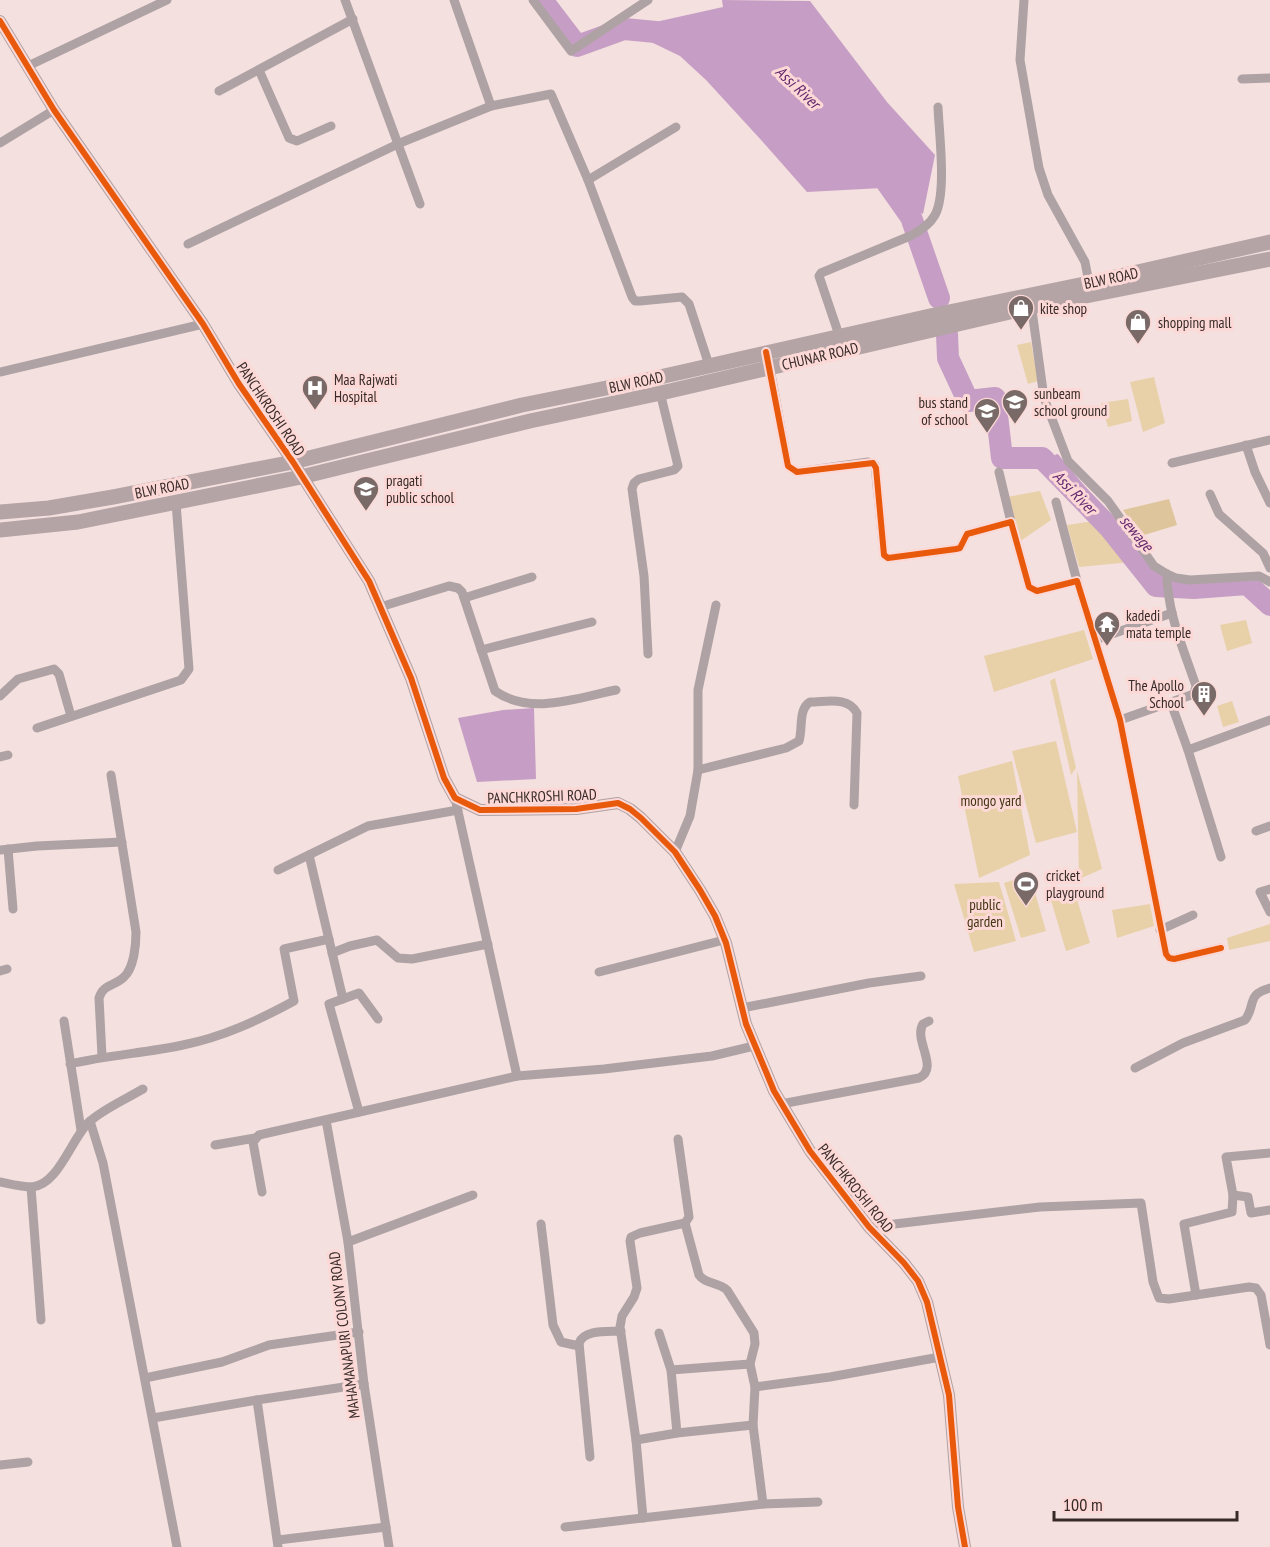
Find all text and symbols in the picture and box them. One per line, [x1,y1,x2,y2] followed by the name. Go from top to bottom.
[772,61,826,114] water label: Assi River
[1082,263,1140,293] street label: BLW ROAD
[1006,293,1036,331] shop icon: kite shop
[1040,299,1087,318] place label: kite shop
[1123,307,1153,345] shop icon: shopping mall
[1158,313,1232,332] place label: shopping mall
[780,338,860,374] street label: CHUNAR ROAD
[233,358,309,460] street label: PANCHKROSHI ROAD
[607,367,665,397] street label: BLW ROAD
[334,370,397,406] place label: Maa Rajwati Hospital
[300,373,330,411] hospital icon: Maa Rajwati Hospital
[1034,384,1107,420] place label: sunbeam school ground
[1000,387,1030,425] school or university icon: sunbeam school ground
[918,393,968,429] place label: bus stand of school
[972,396,1002,434] school or university icon: bus stand of school
[1049,466,1103,520] water label: Assi River
[386,471,455,507] place label: pragati public school
[133,473,191,503] street label: BLW ROAD
[351,474,381,512] school or university icon: pragati public school
[1116,511,1159,556] water label: sewage
[1126,606,1191,642] place label: kadedi mata temple
[1092,609,1122,647] temple icon: kadedi mata temple
[1128,676,1184,712] place label: The Apollo School
[1189,679,1219,717] building icon: The Apollo School
[487,785,597,807] street label: PANCHKROSHI ROAD
[960,791,1022,810] park label: mongo yard
[1046,866,1104,902] place label: cricket playground
[1011,869,1041,907] sports icon: cricket playground
[967,895,1003,931] park label: public garden
[814,1140,898,1237] street label: PANCHKROSHI ROAD
[324,1250,364,1419] street label: MAHAMANAPURI COLONY ROAD
[1054,1484,1237,1522] scale bar
[1063,1493,1103,1516] text: 100 m

